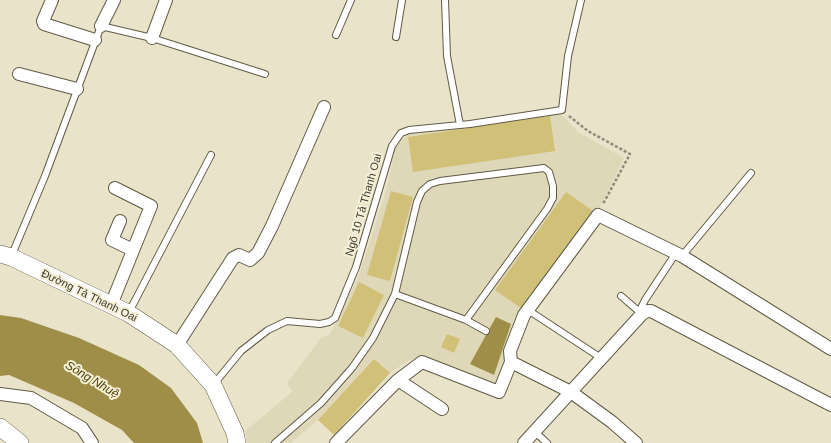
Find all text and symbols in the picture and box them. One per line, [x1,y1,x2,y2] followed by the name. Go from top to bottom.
[343,152,385,258] street label: Ngõ 10 Tả Thanh Oai
[39,267,139,325] street label: Đường Tả Thanh Oai
[63,358,121,402] water label: Sông Nhuệ

